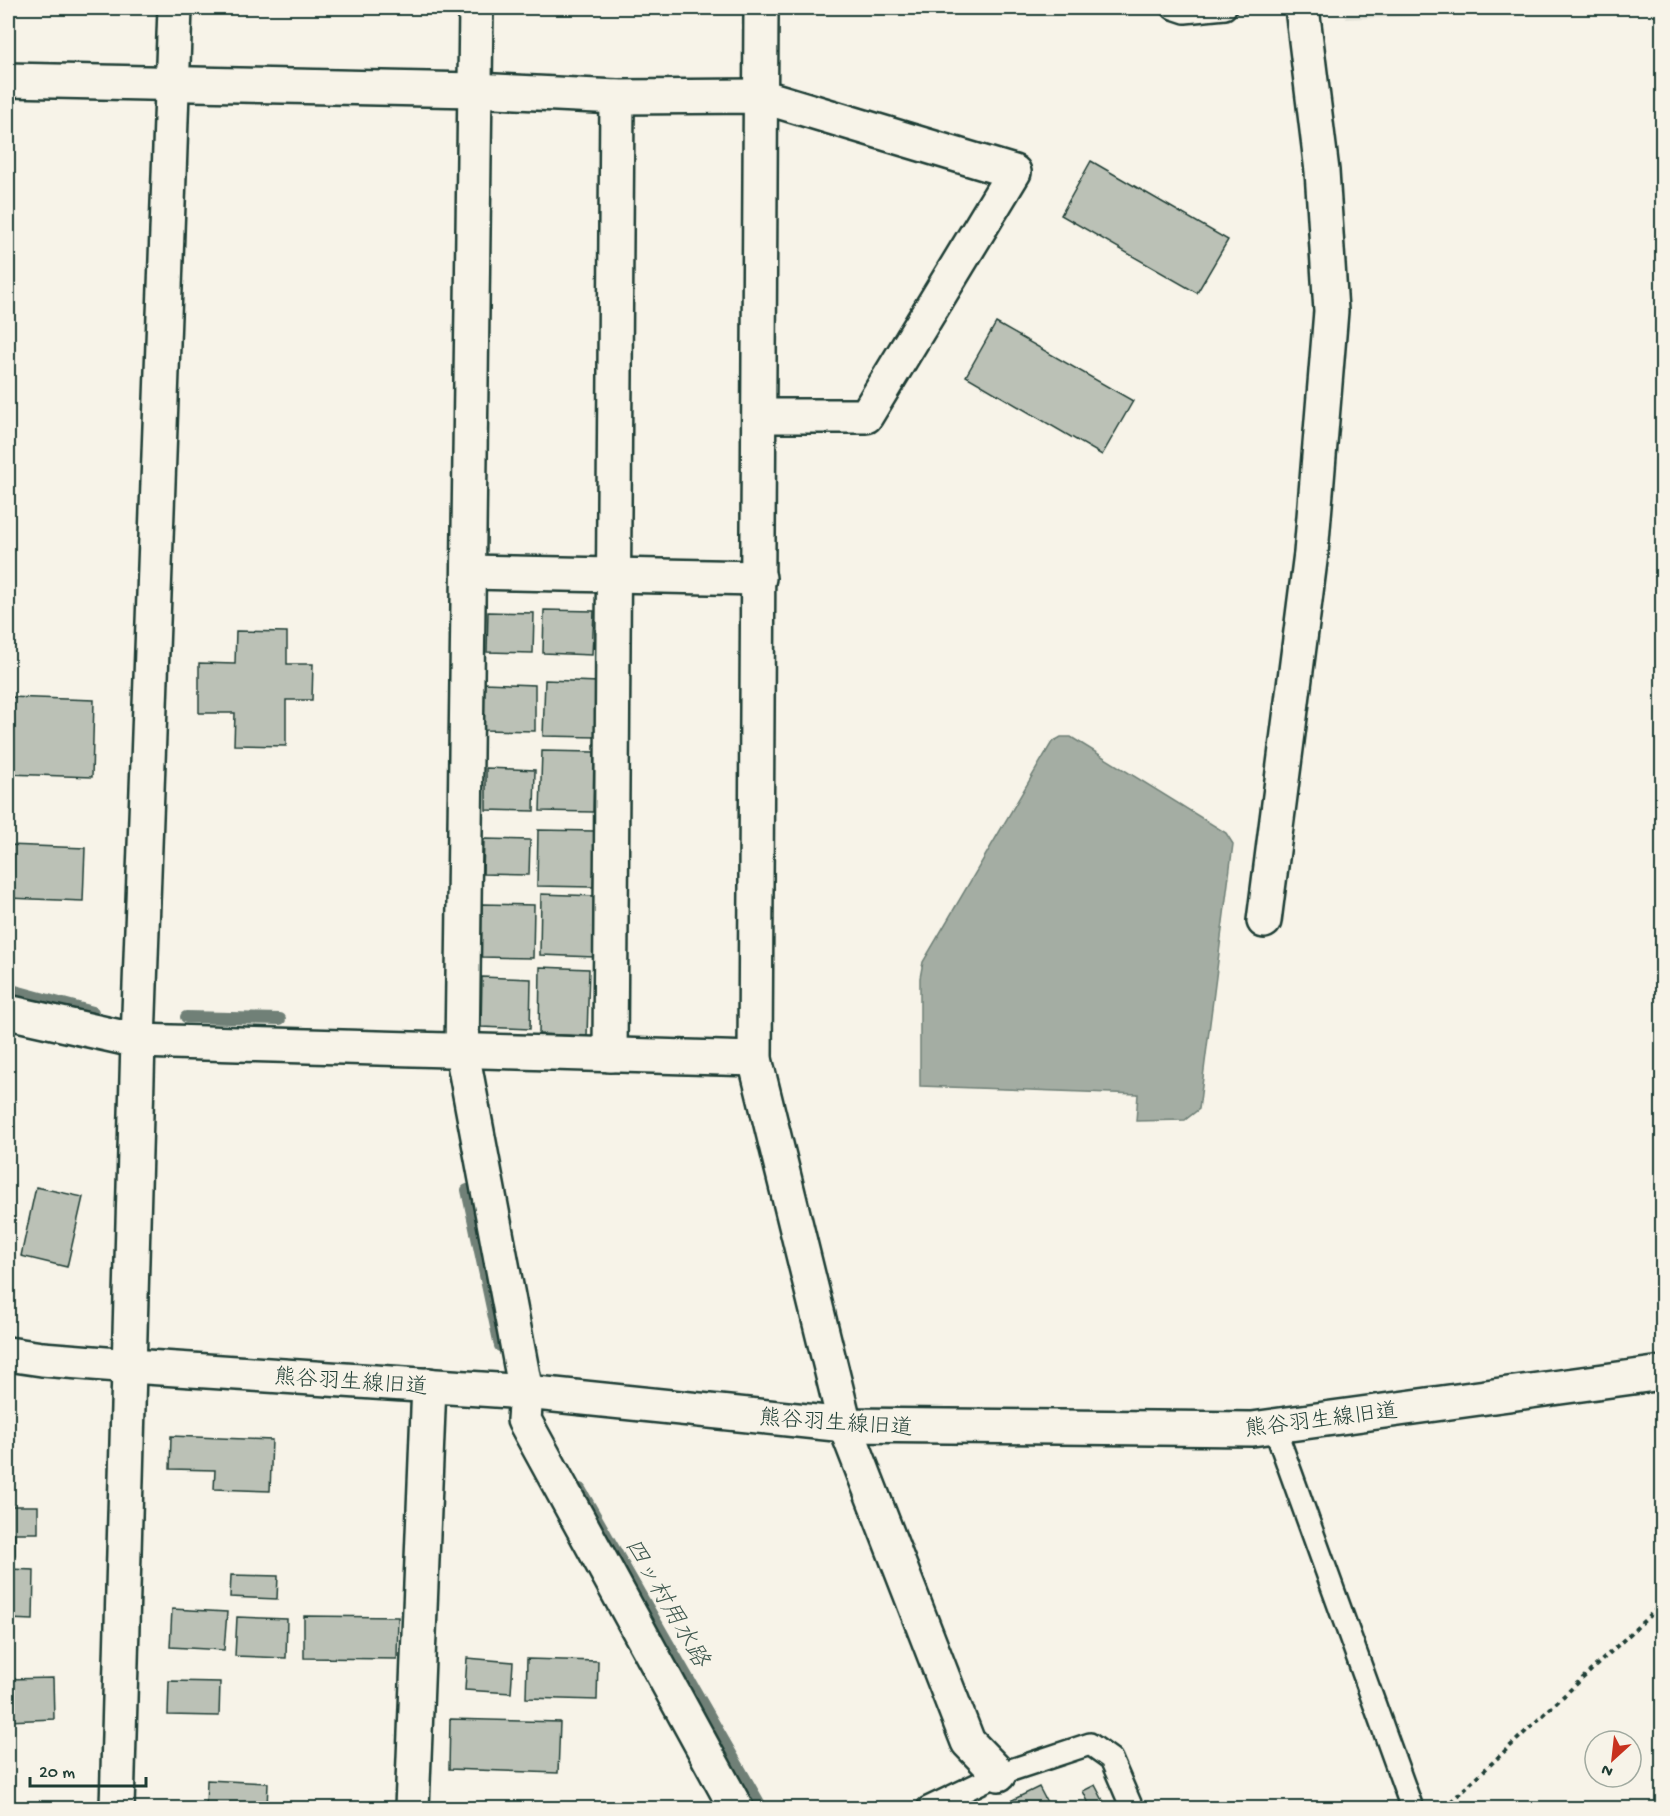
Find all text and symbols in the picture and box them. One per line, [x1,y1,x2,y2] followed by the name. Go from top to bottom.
[273,1365,429,1402] street label: 熊谷羽生線旧道
[1243,1399,1400,1444] street label: 熊谷羽生線旧道
[758,1406,914,1443] street label: 熊谷羽生線旧道
[616,1534,715,1675] water label: 四ッ村用水路
[1583,1729,1643,1789] north arrow
[30,1750,146,1788] scale bar
[1598,1758,1617,1780] text: N
[39,1763,75,1784] text: 20 m

